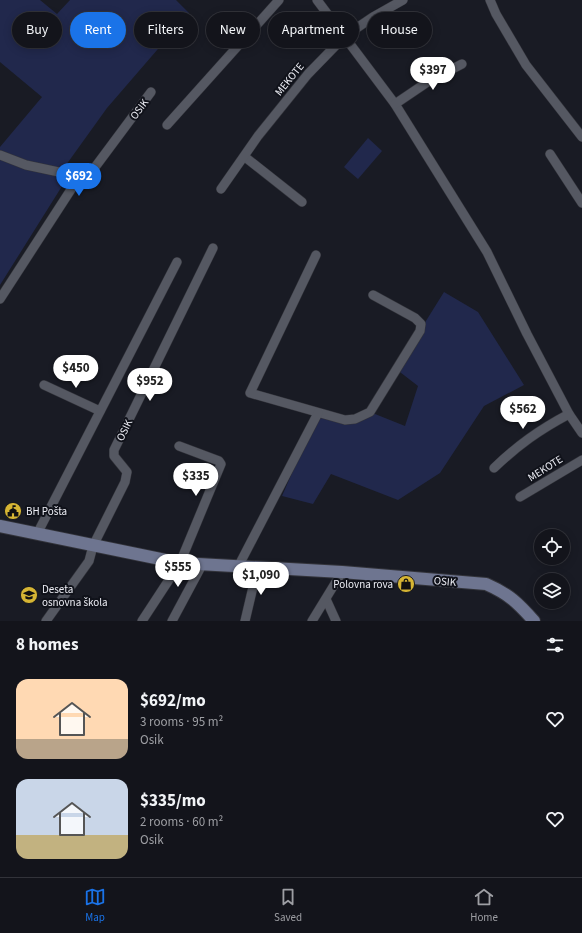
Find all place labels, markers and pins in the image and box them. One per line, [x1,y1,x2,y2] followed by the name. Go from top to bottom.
[409,57,457,91] pin: $397
[55,163,103,197] pin: $692
[52,355,100,389] pin: $450
[126,368,174,402] pin: $952
[499,396,547,430] pin: $562
[172,463,220,497] pin: $335
[3,501,23,521] public building icon: BH Pošta
[26,504,67,519] place label: BH Pošta
[154,554,202,588] pin: $555
[228,562,294,596] pin: $1,090
[396,574,416,594] shop icon: Polovna rova
[333,577,393,592] place label: Polovna rova
[42,582,108,610] place label: Deseta osnovna škola
[19,585,39,605] school or university icon: Deseta osnovna škola

